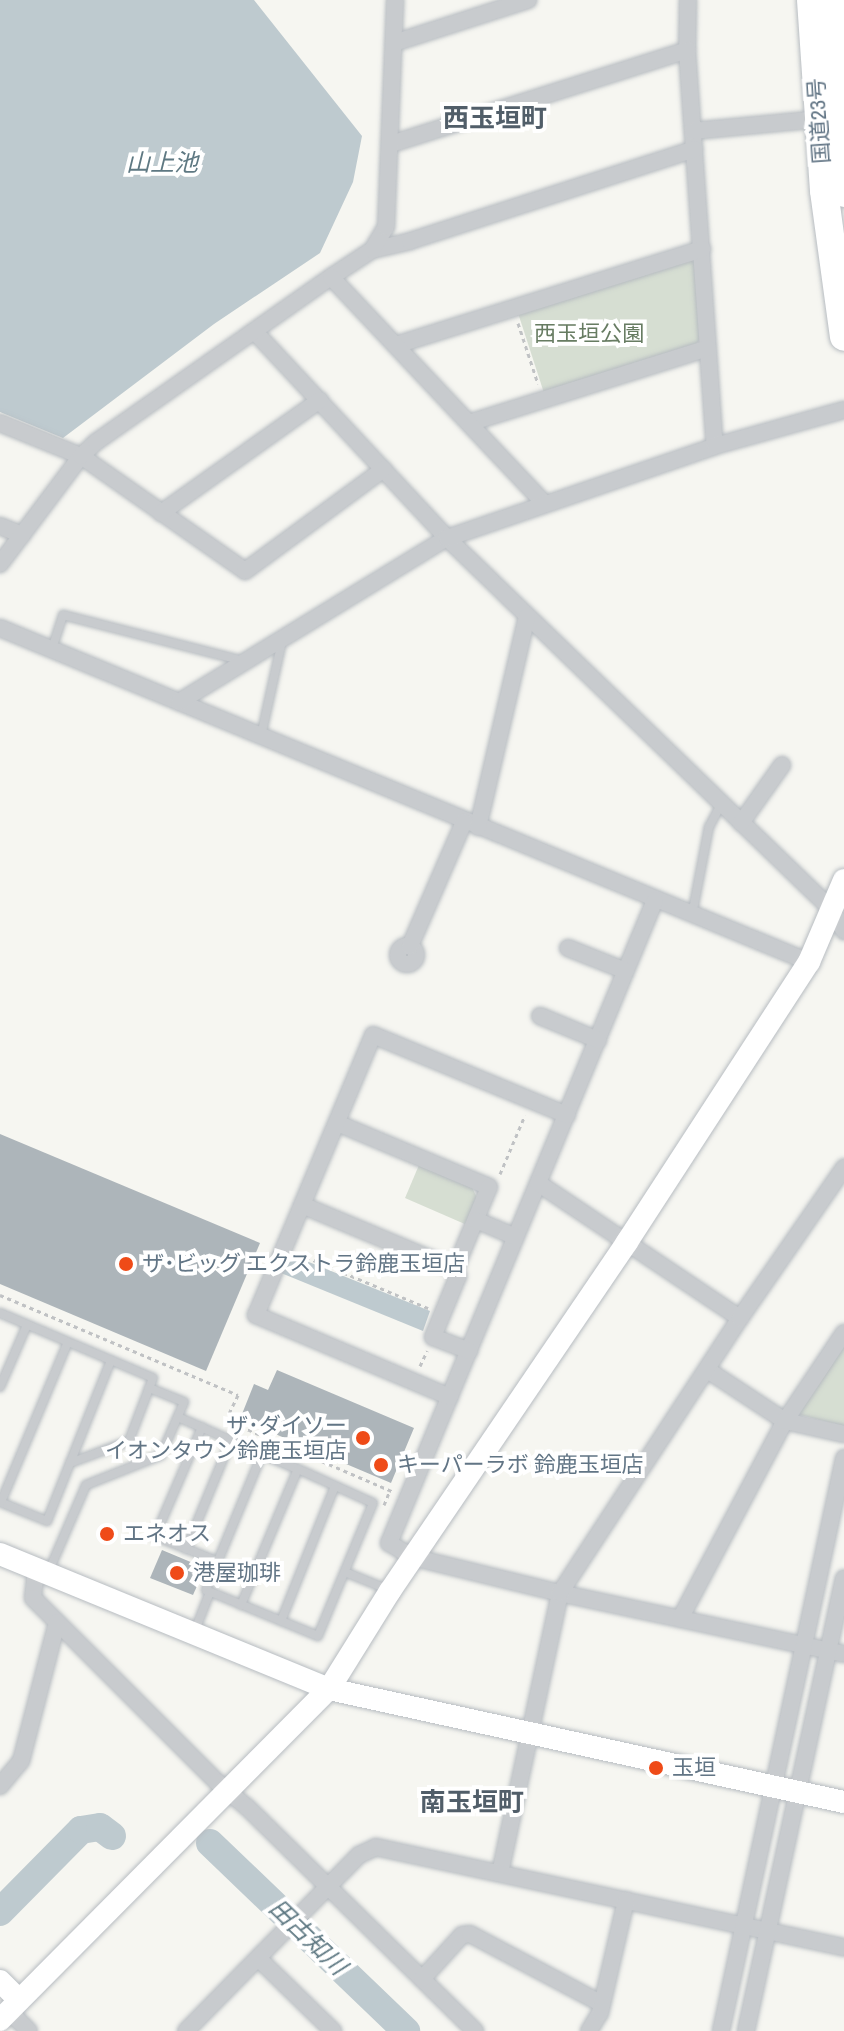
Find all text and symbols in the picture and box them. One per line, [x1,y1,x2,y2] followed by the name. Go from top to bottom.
[803,77,835,165] street label: 国道23号
[443,102,547,134] district label: 西玉垣町
[126,149,198,177] water label: 山上池
[534,321,644,347] park label: 西玉垣公園
[142,1251,466,1277] place label: ザ･ビッグ エクストラ鈴鹿玉垣店
[117,1255,135,1273] marker: ザ･ビッグ エクストラ鈴鹿玉垣店
[105,1412,347,1464] place label: ザ･ダイソー イオンタウン鈴鹿玉垣店
[354,1429,372,1447] marker: ザ･ダイソー イオンタウン鈴鹿玉垣店
[397,1452,644,1478] place label: キーパーラボ 鈴鹿玉垣店
[372,1456,390,1474] marker: キーパーラボ 鈴鹿玉垣店
[123,1521,211,1547] place label: エネオス
[98,1525,116,1543] marker: エネオス
[193,1560,281,1586] place label: 港屋珈琲
[168,1564,186,1582] marker: 港屋珈琲
[672,1755,716,1781] place label: 玉垣
[647,1759,665,1777] marker: 玉垣
[420,1786,524,1818] district label: 南玉垣町
[263,1893,353,1981] water label: 田古知川

